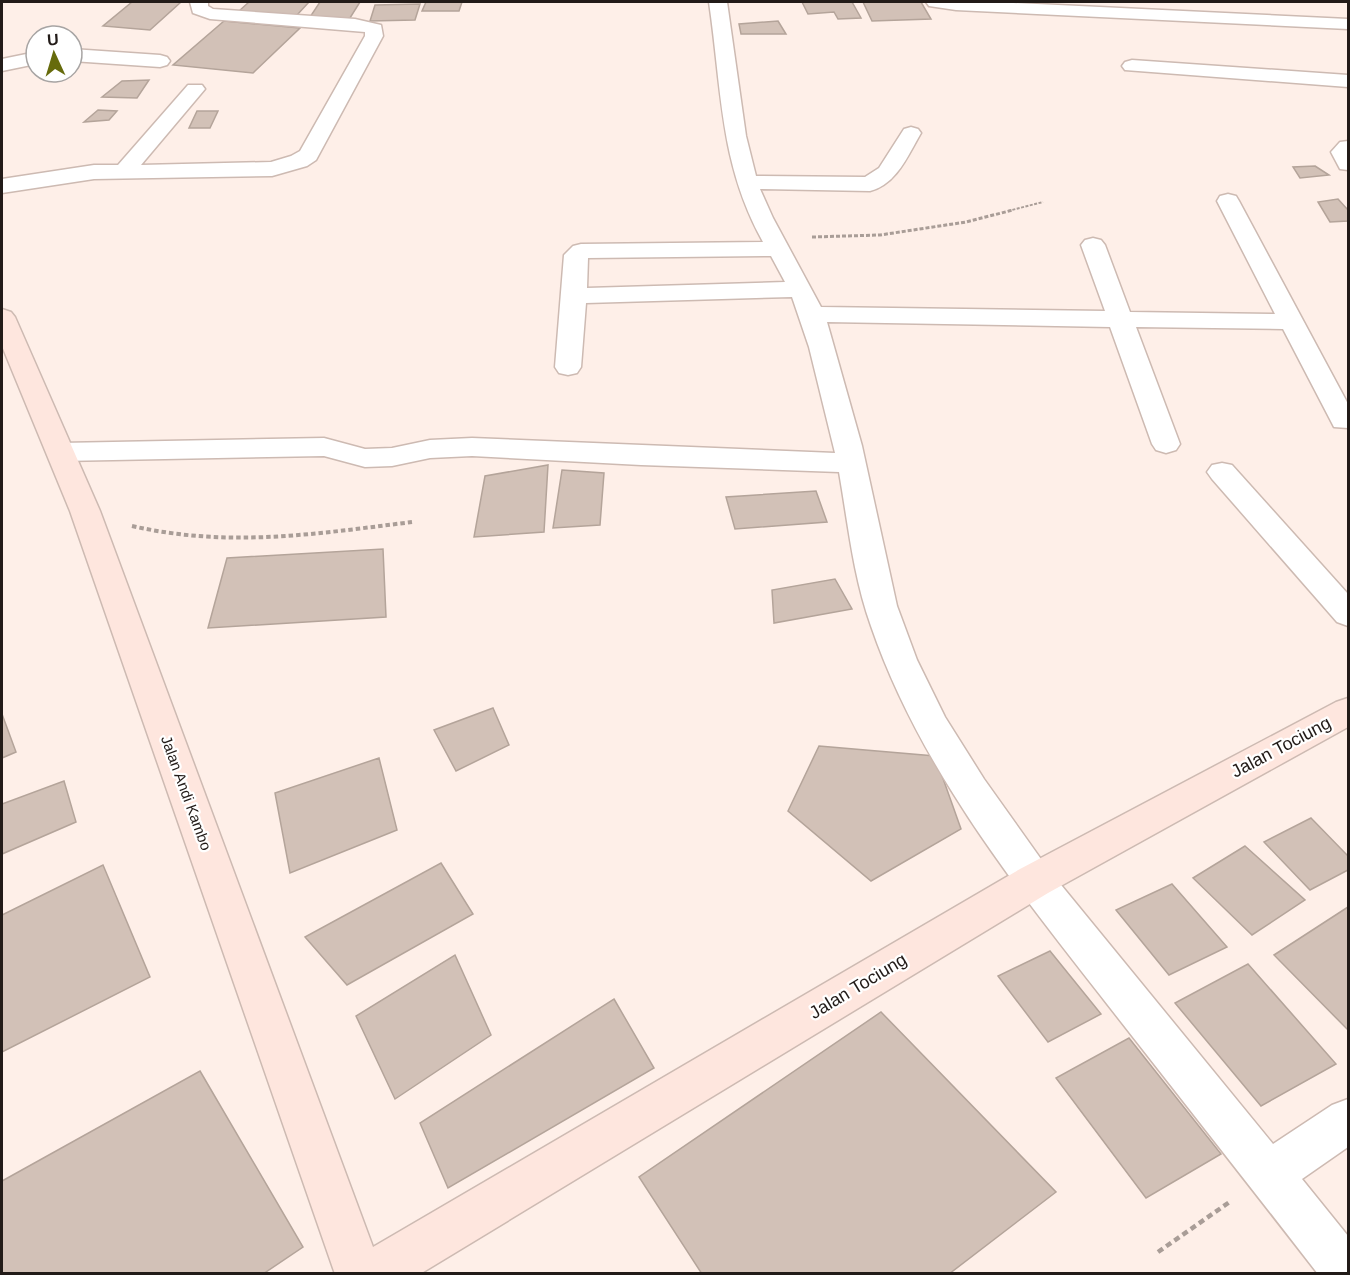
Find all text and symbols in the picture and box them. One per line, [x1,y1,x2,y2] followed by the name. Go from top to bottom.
[24,24,84,84] north arrow
[47,31,59,48] text: U
[1228,712,1334,782] street label: Jalan Tociung
[158,733,215,853] street label: Jalan Andi Kambo
[806,949,910,1023] street label: Jalan Tociung

